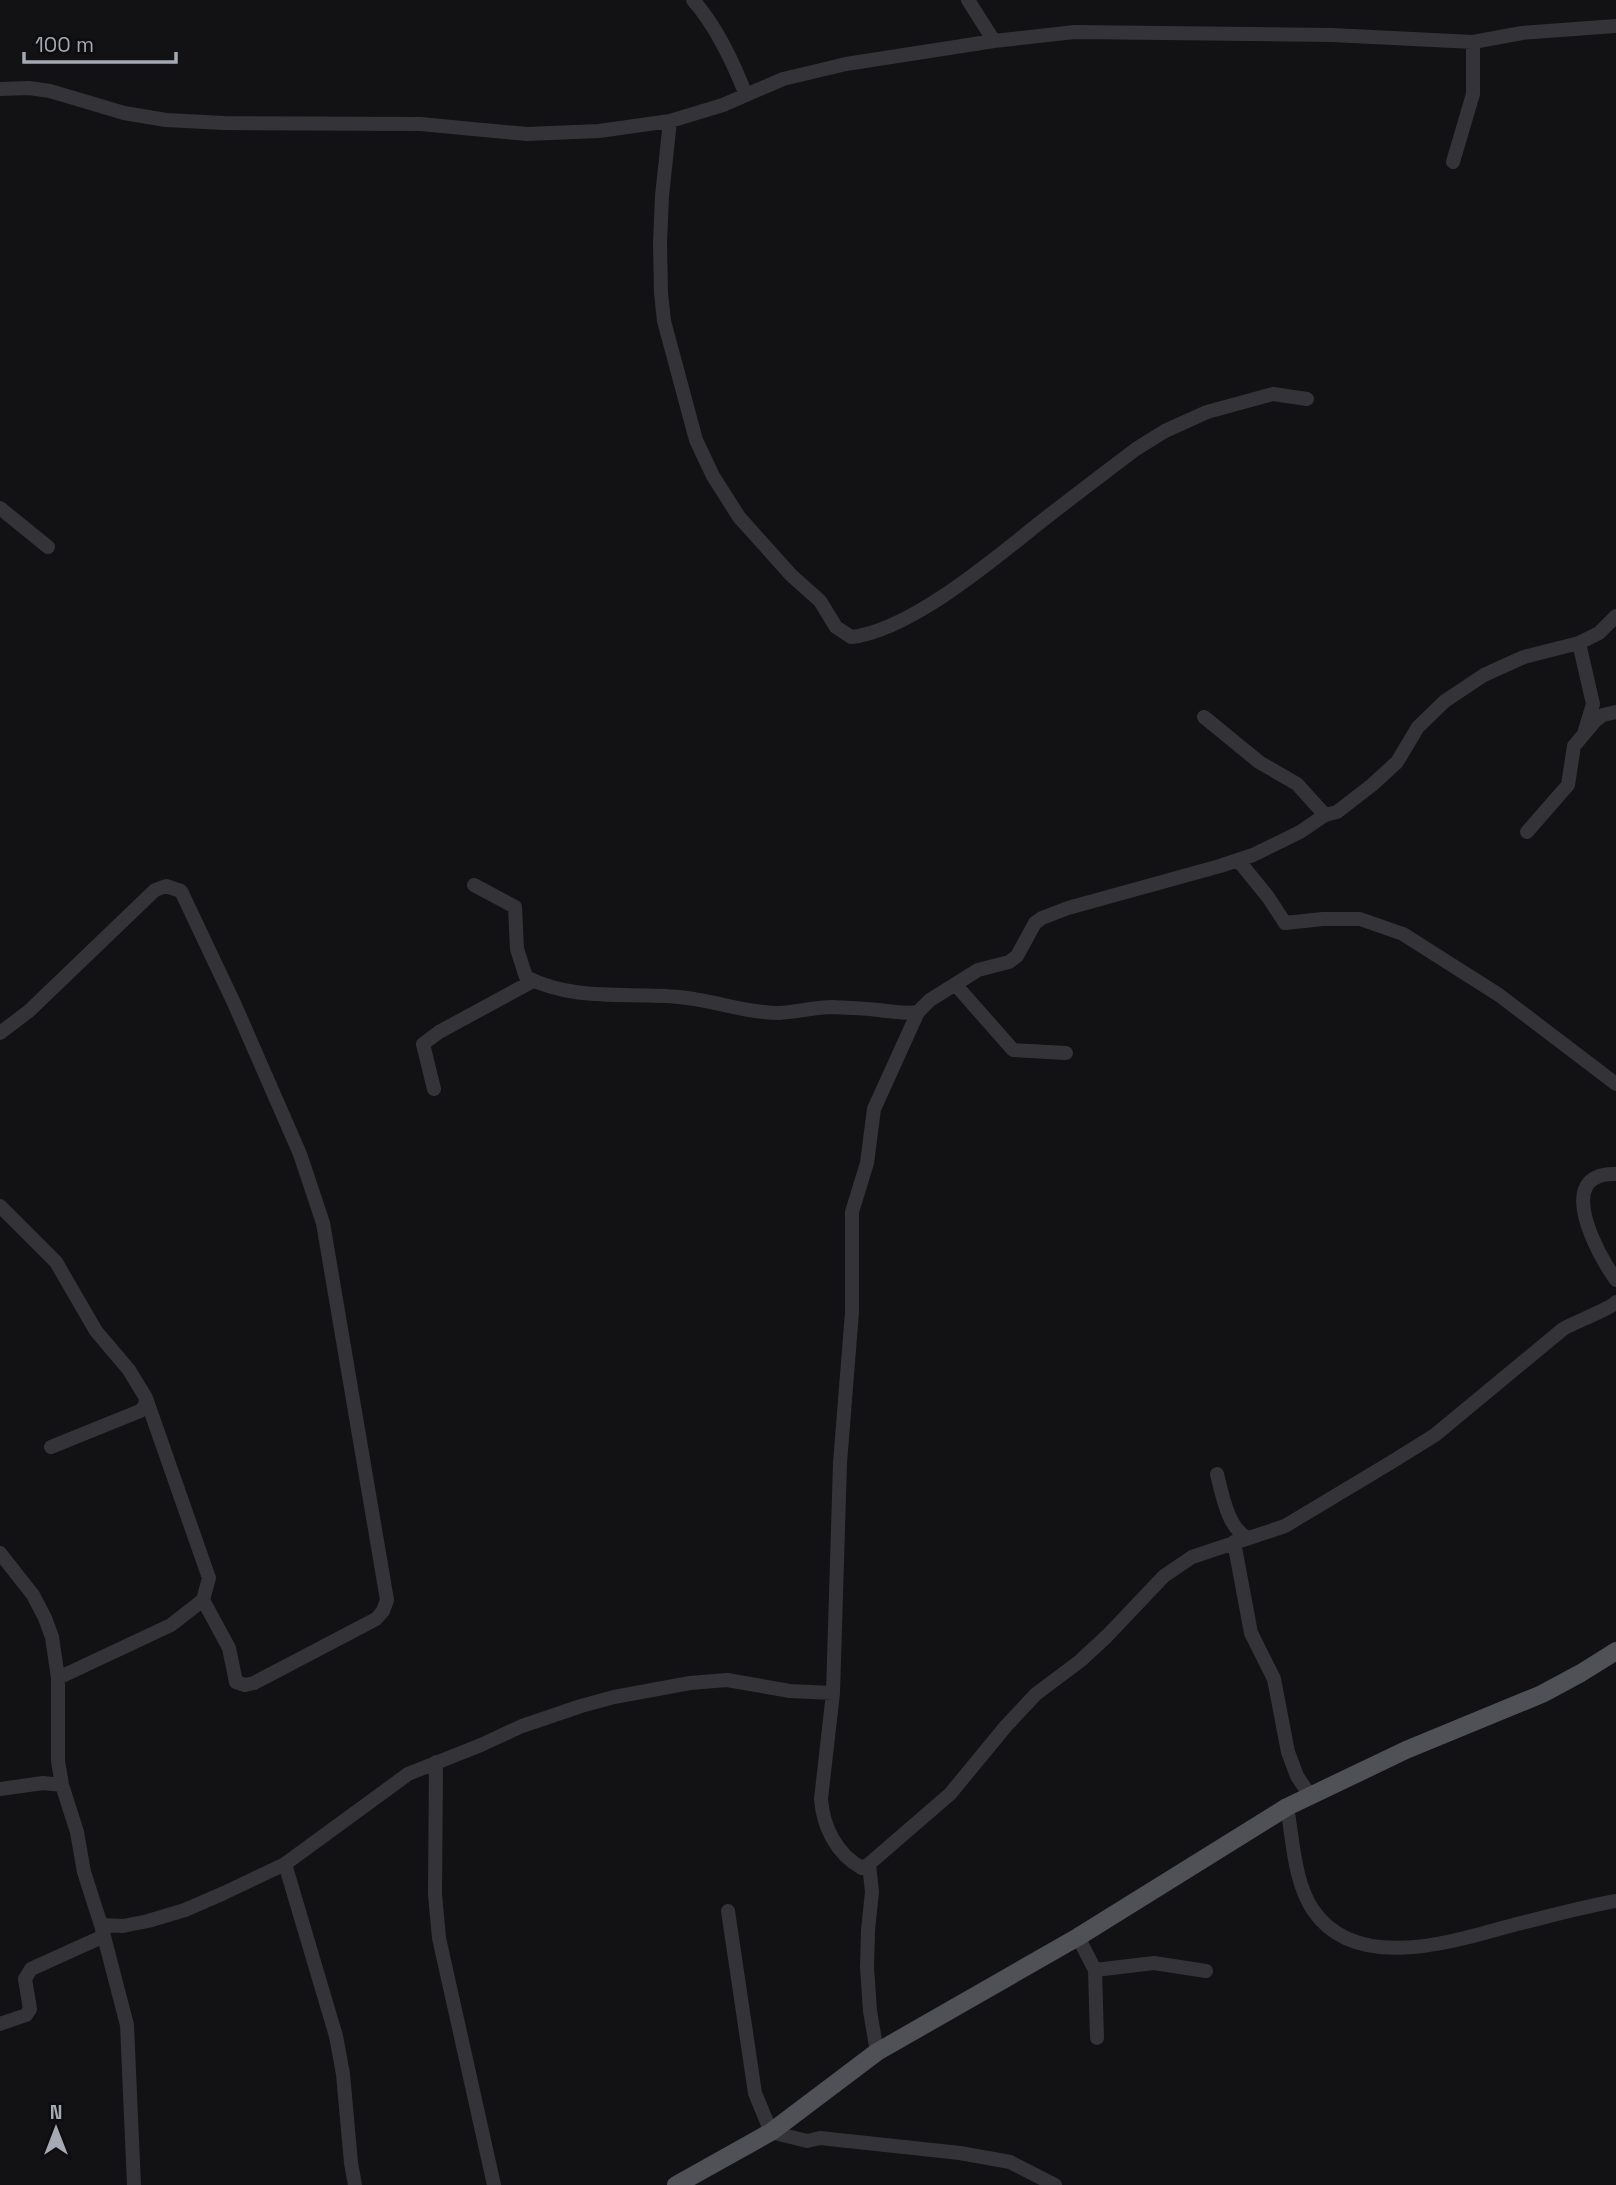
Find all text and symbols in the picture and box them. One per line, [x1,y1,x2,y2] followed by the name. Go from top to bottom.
[24,21,177,65] scale bar
[35,31,94,58] text: 100 m
[21,2094,91,2164] north arrow
[50,2100,62,2125] text: N

